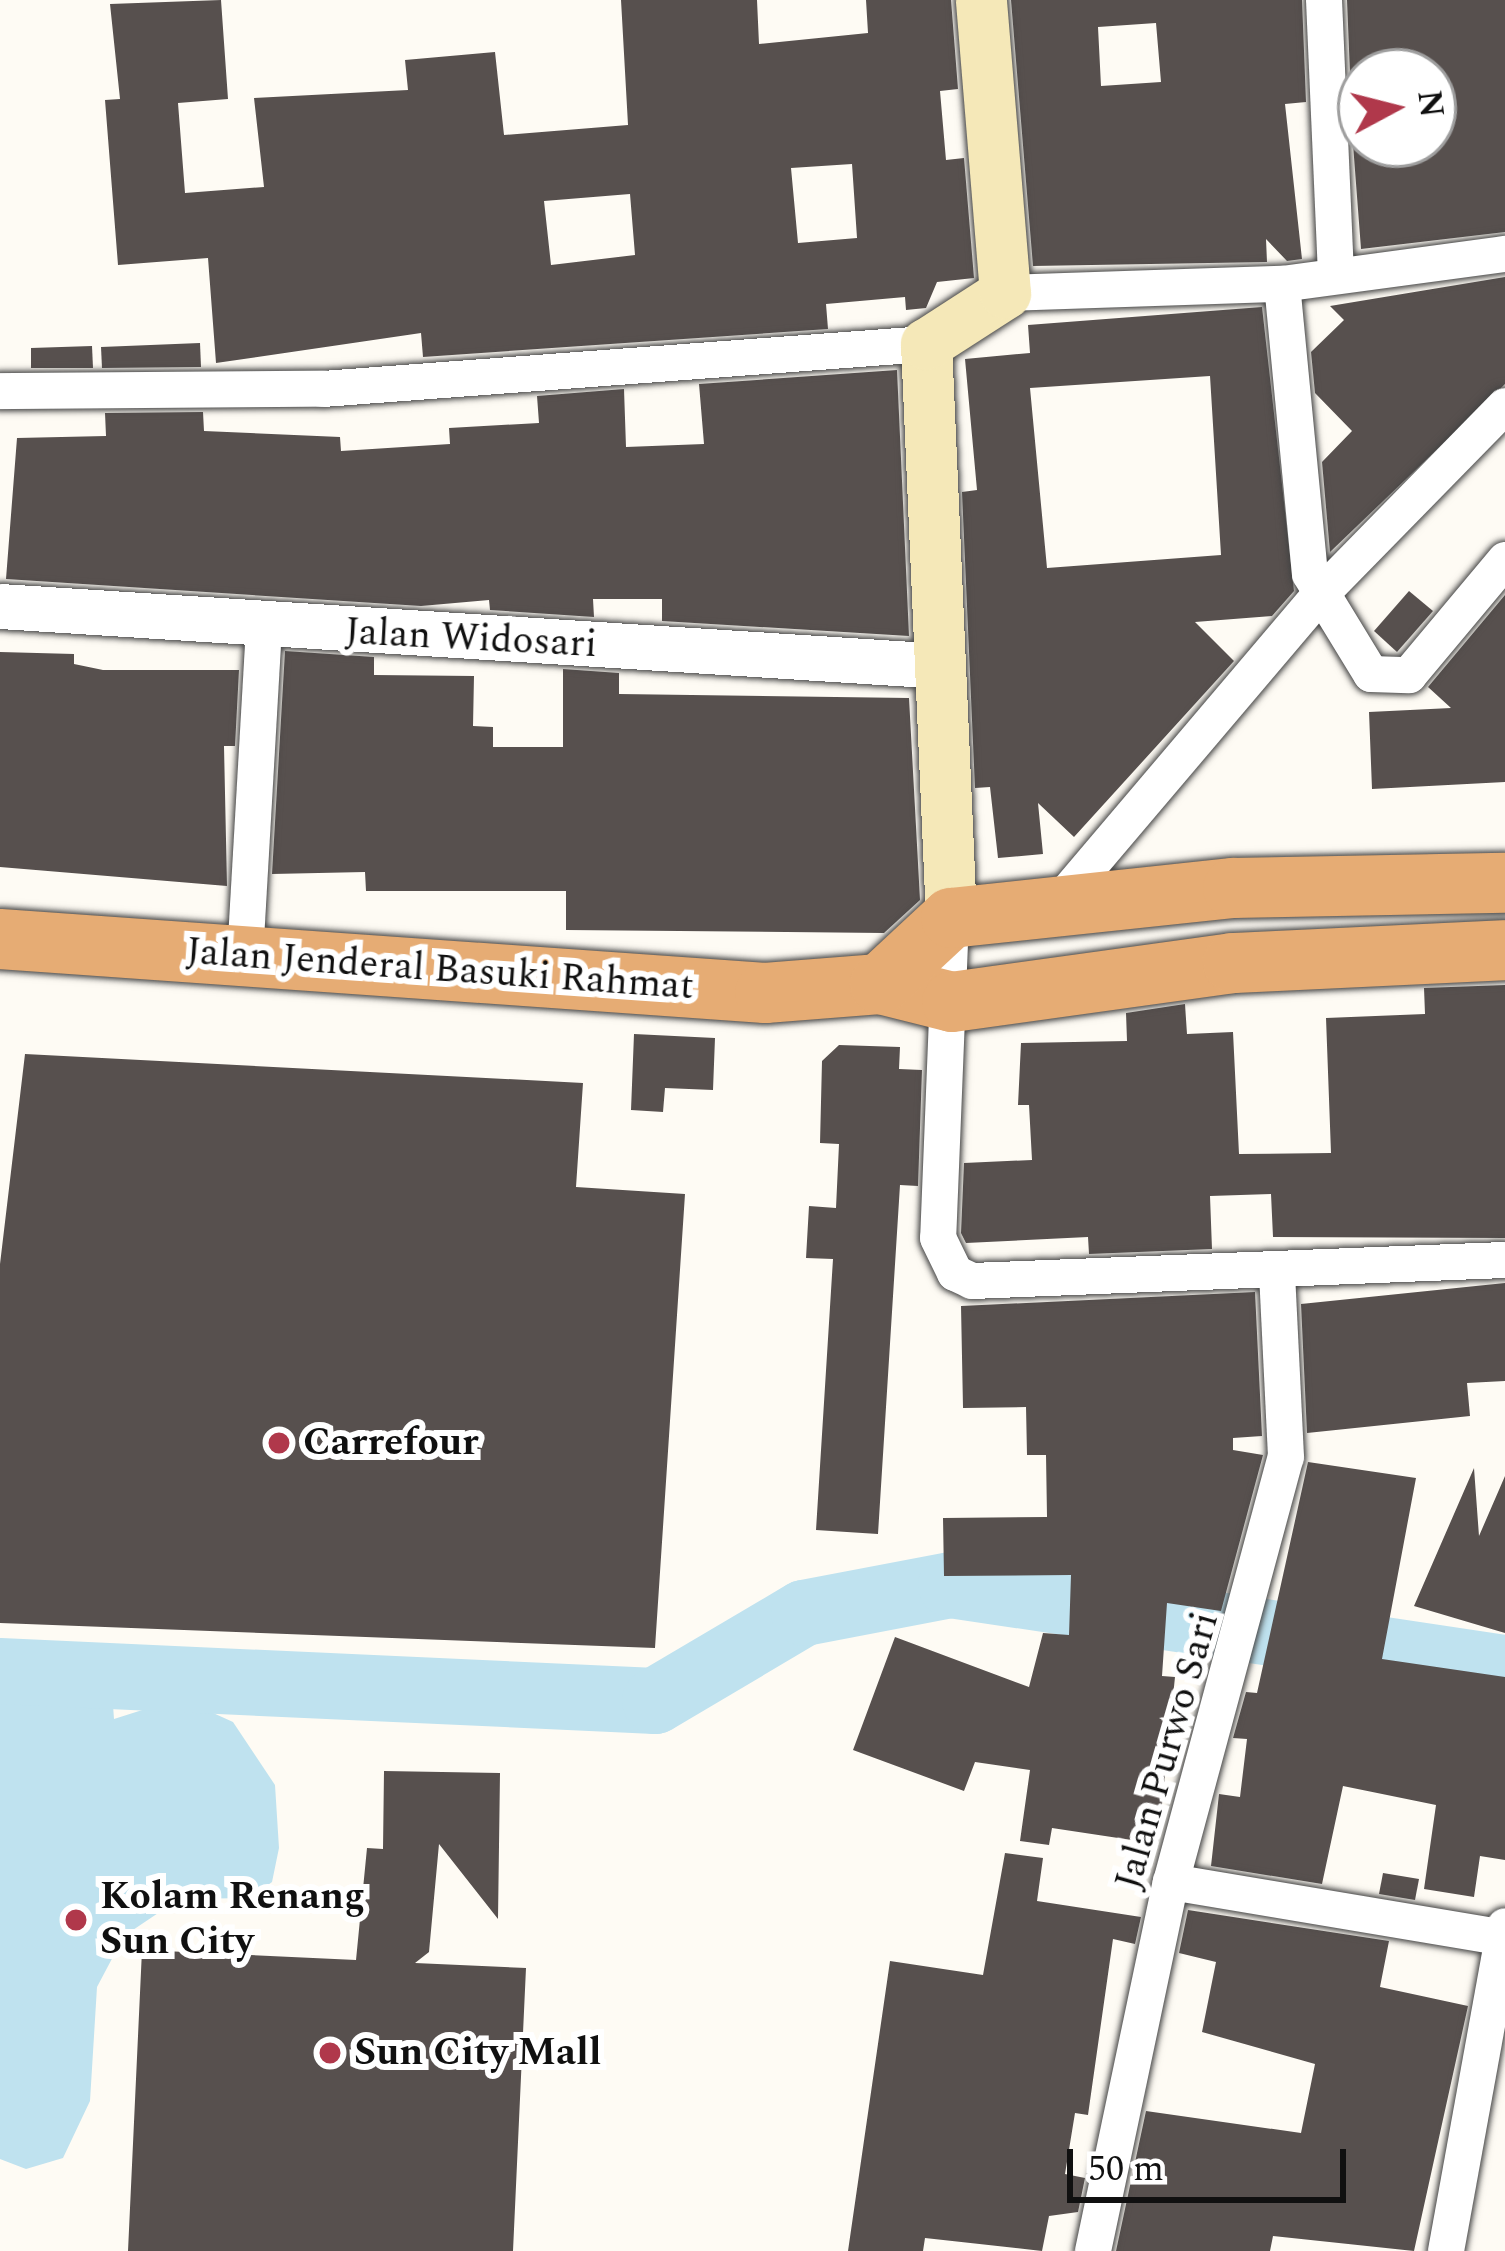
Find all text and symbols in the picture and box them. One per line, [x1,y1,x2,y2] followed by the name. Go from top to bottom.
[1337,48,1457,168] north arrow
[1403,88,1456,120] text: N
[344,609,598,669] street label: Jalan Widosari
[185,929,695,1011] street label: Jalan Jenderal Basuki Rahmat
[303,1420,478,1466] place label: Carrefour
[266,1430,292,1456] marker: Carrefour
[1106,1607,1230,1895] street label: Jalan Purwo Sari
[100,1875,365,1966] place label: Kolam Renang Sun City
[63,1907,89,1933] marker: Kolam Renang Sun City
[354,2030,601,2076] place label: Sun City Mall
[317,2040,343,2066] marker: Sun City Mall
[1073,2125,1352,2199] scale bar
[1088,2142,1164,2197] text: 50 m

